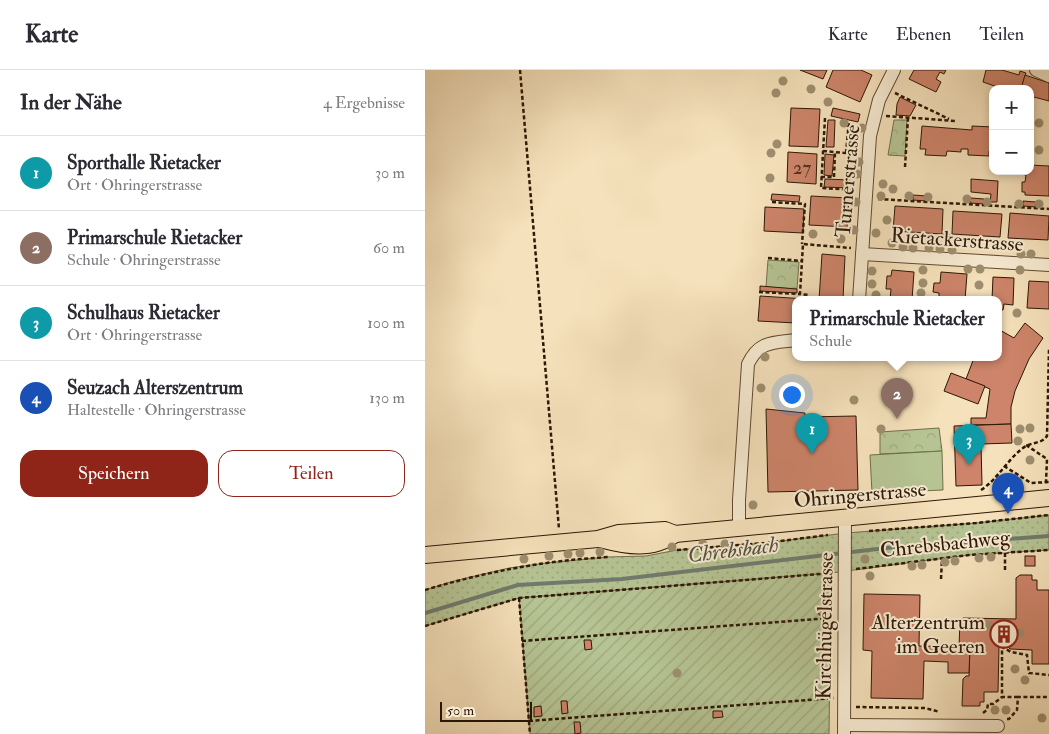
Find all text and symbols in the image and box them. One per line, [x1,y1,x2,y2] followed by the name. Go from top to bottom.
[25,19,78,50] text: Karte
[828,23,868,46] text: Karte
[896,23,951,46] text: Ebenen
[979,23,1024,46] text: Teilen
[989,85,1034,175] map controls
[989,85,1034,130] button: +
[20,89,122,116] text: In der Nähe
[323,93,405,113] text: 4 Ergebnisse
[830,123,866,239] street label: Turnerstrasse
[989,130,1034,175] button: −
[67,151,221,175] text: Sporthalle Rietacker
[793,156,811,180] house number: 27
[33,163,39,183] text: 1
[375,163,405,183] text: 30 m
[67,175,202,195] text: Ort · Ohringerstrasse
[890,222,1025,258] street label: Rietackerstrasse
[67,226,242,250] text: Primarschule Rietacker
[32,238,40,258] text: 2
[373,238,405,258] text: 60 m
[67,250,221,270] text: Schule · Ohringerstrasse
[792,296,1002,361] popup
[67,301,220,325] text: Schulhaus Rietacker
[809,307,985,331] text: Primarschule Rietacker
[33,313,39,333] text: 3
[367,313,405,333] text: 100 m
[67,325,202,345] text: Ort · Ohringerstrasse
[809,331,852,351] text: Schule
[67,376,243,400] text: Seuzach Alterszentrum
[881,378,913,419] pin: 2
[779,382,805,408] your location
[32,388,40,408] text: 4
[369,388,405,408] text: 130 m
[67,400,246,420] text: Haltestelle · Ohringerstrasse
[796,413,828,454] pin: 1
[953,424,985,465] pin: 3
[20,450,208,497] button: Speichern
[218,450,405,497] button: Teilen
[992,473,1024,514] pin: 4
[793,476,928,514] street label: Ohringerstrasse
[879,524,1012,564] street label: Chrebsbachweg
[686,531,780,569] water label: Chrebsbach
[810,552,840,700] street label: Kirchhügelstrasse
[871,609,985,660] place label: Alterzentrum im Geeren
[989,619,1019,649] building icon: Alterzentrum im Geeren
[440,699,533,722] scale bar
[447,702,474,719] text: 50 m

